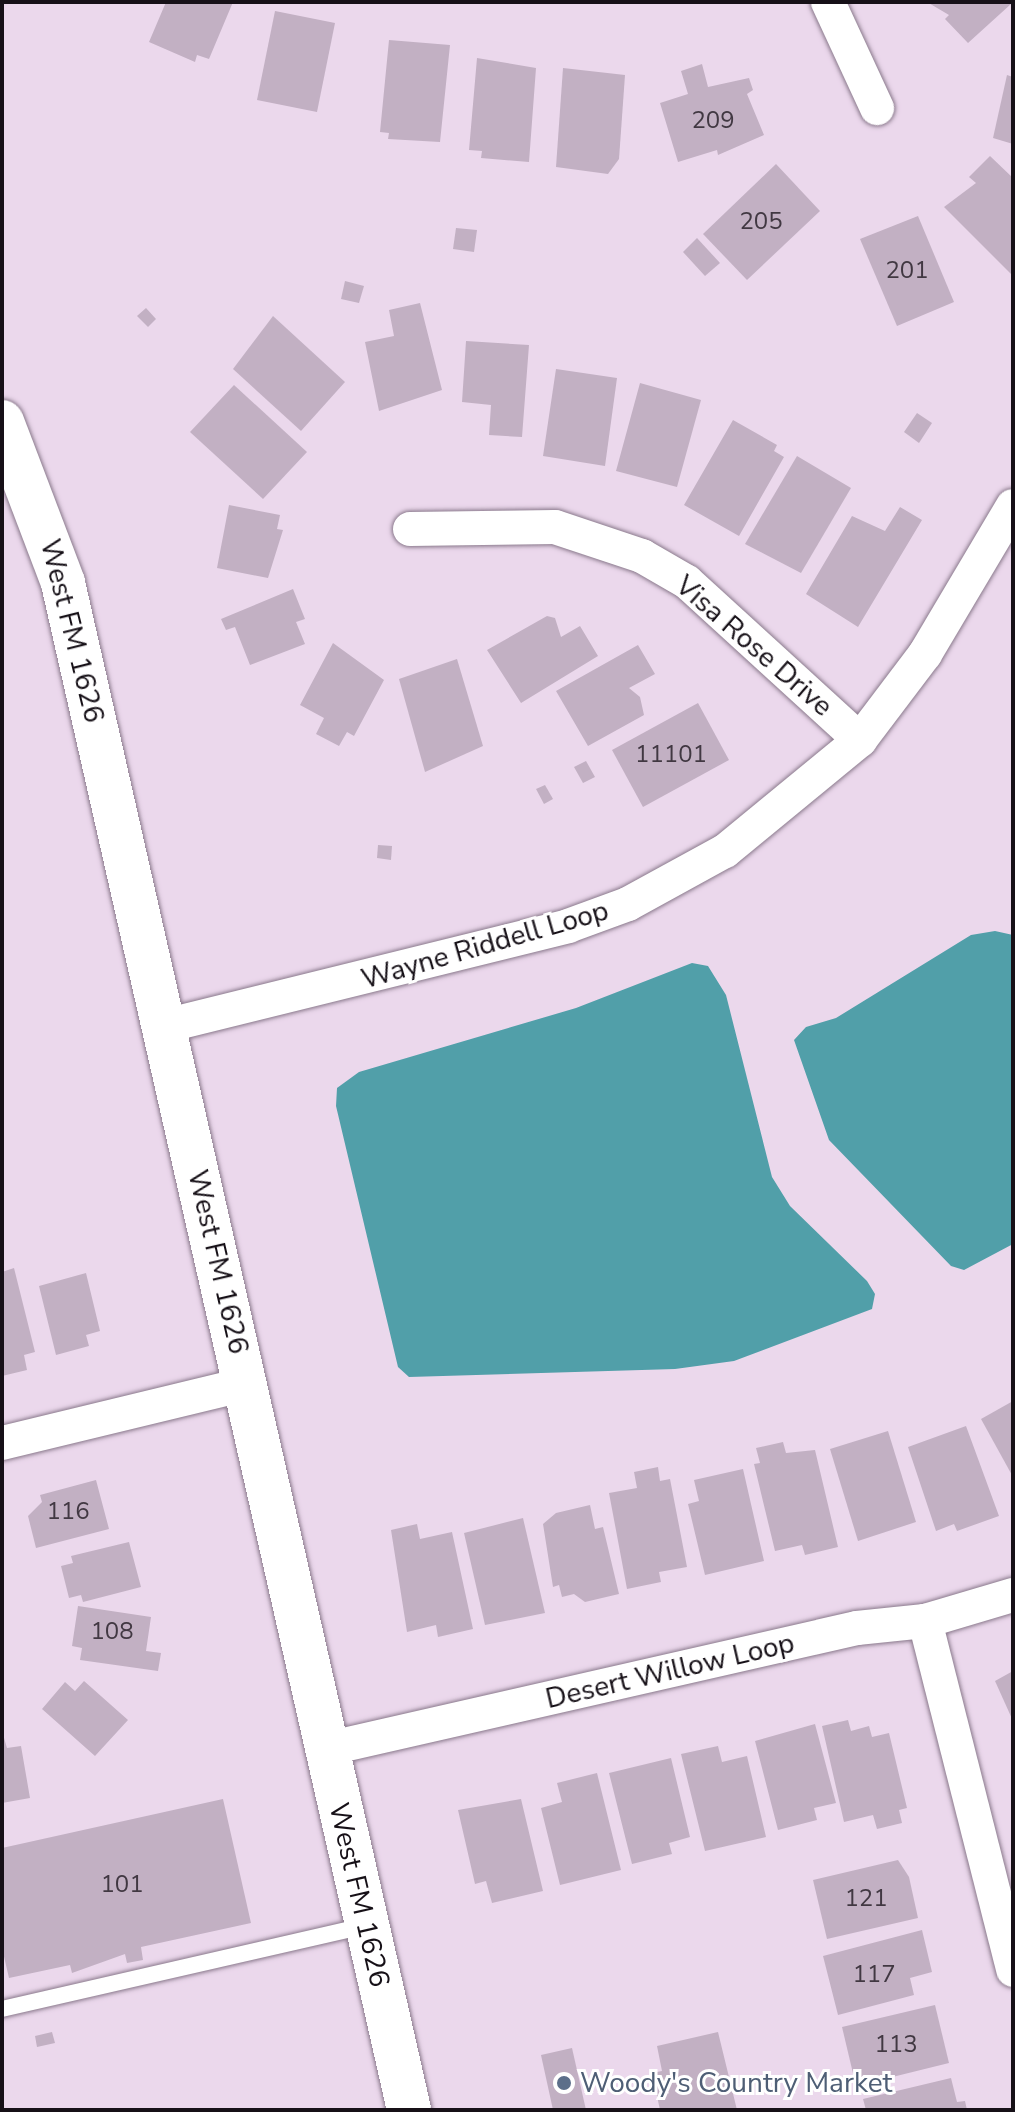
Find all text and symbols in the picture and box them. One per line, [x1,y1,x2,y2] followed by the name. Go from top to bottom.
[691,107,735,135] house number: 209
[739,208,783,236] house number: 205
[885,257,929,285] house number: 201
[33,536,111,726] street label: West FM 1626
[669,569,839,723] street label: Visa Rose Drive
[635,741,707,769] house number: 11101
[358,894,612,996] street label: Wayne Riddell Loop
[180,1167,256,1357] street label: West FM 1626
[46,1498,90,1526] house number: 116
[90,1618,134,1646] house number: 108
[542,1626,798,1716] street label: Desert Willow Loop
[321,1800,397,1990] street label: West FM 1626
[100,1871,144,1899] house number: 101
[844,1885,888,1913] house number: 121
[852,1961,896,1989] house number: 117
[874,2031,918,2059] house number: 113
[580,2066,892,2100] place label: Woody's Country Market
[555,2074,573,2092] marker: Woody's Country Market

